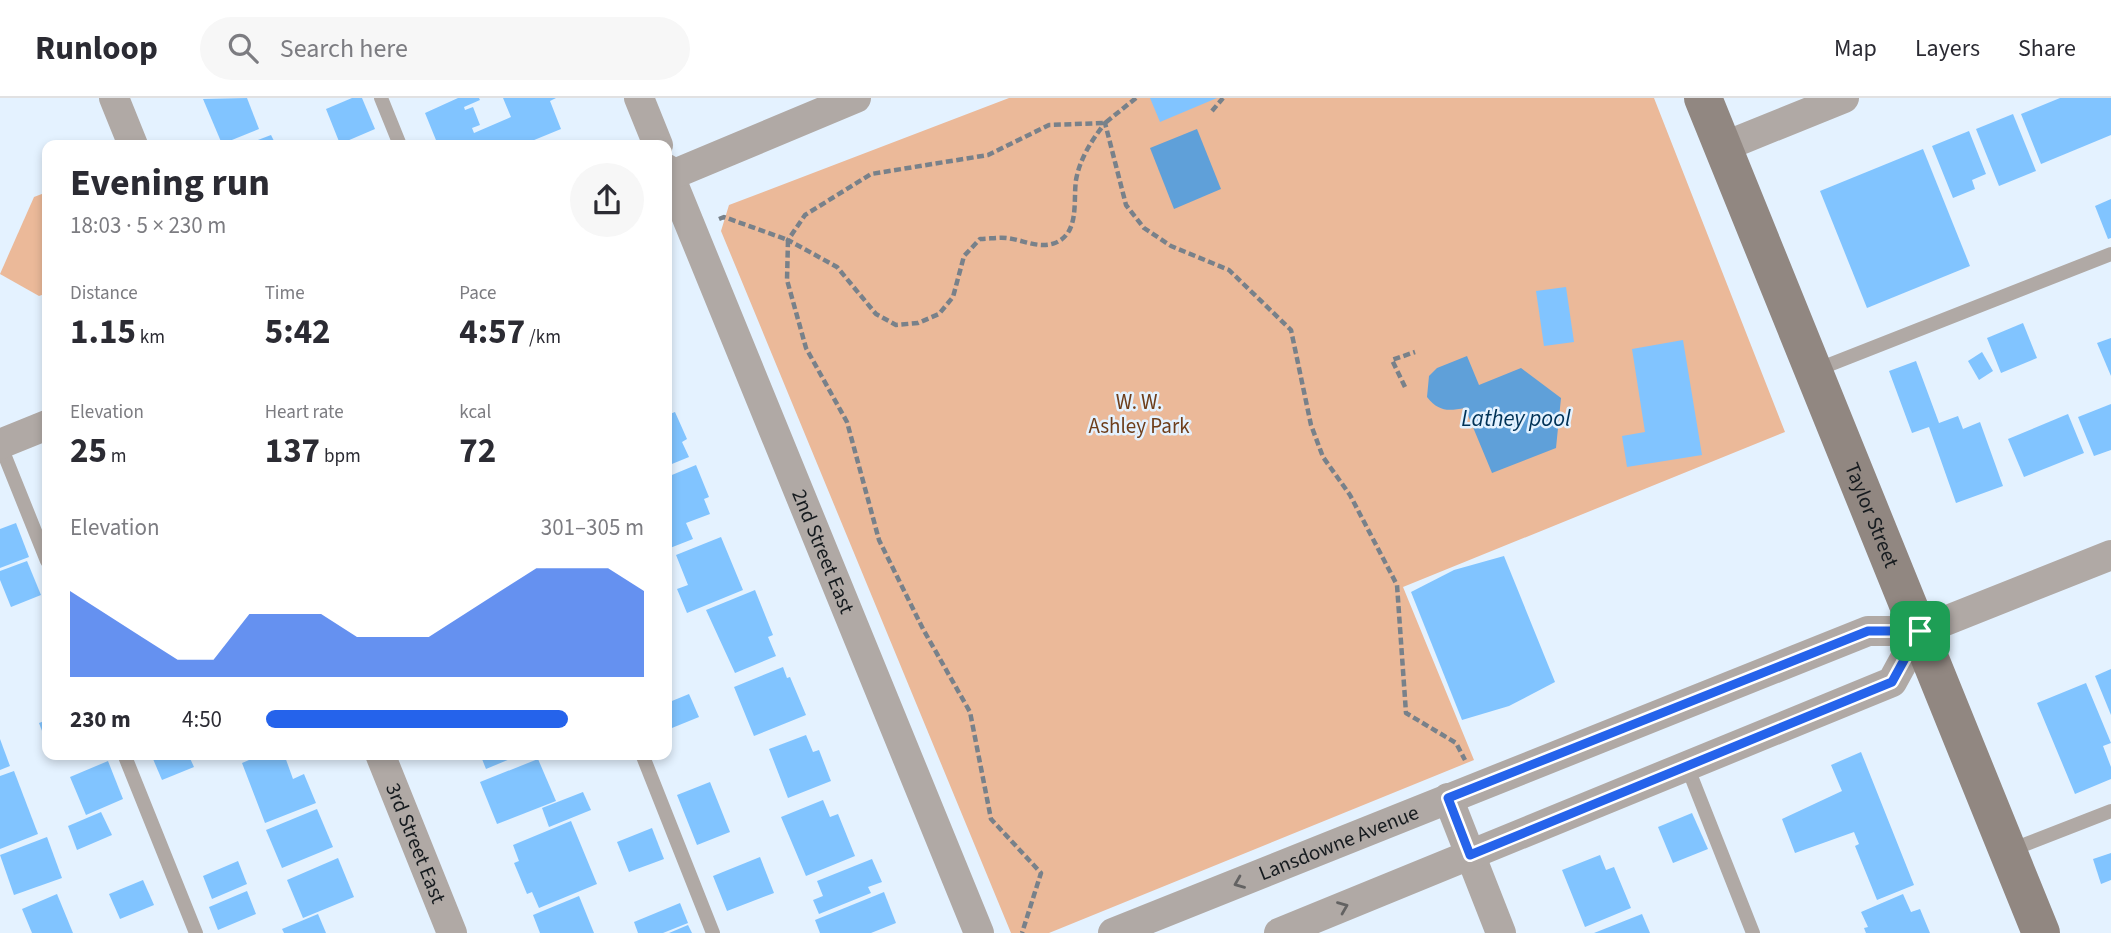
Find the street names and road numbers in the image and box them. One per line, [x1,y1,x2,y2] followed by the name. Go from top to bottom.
[1837,458,1907,572] street label: Taylor Street
[784,485,862,618] street label: 2nd Street East
[378,778,454,908] street label: 3rd Street East
[1254,797,1423,888] street label: Lansdowne Avenue

